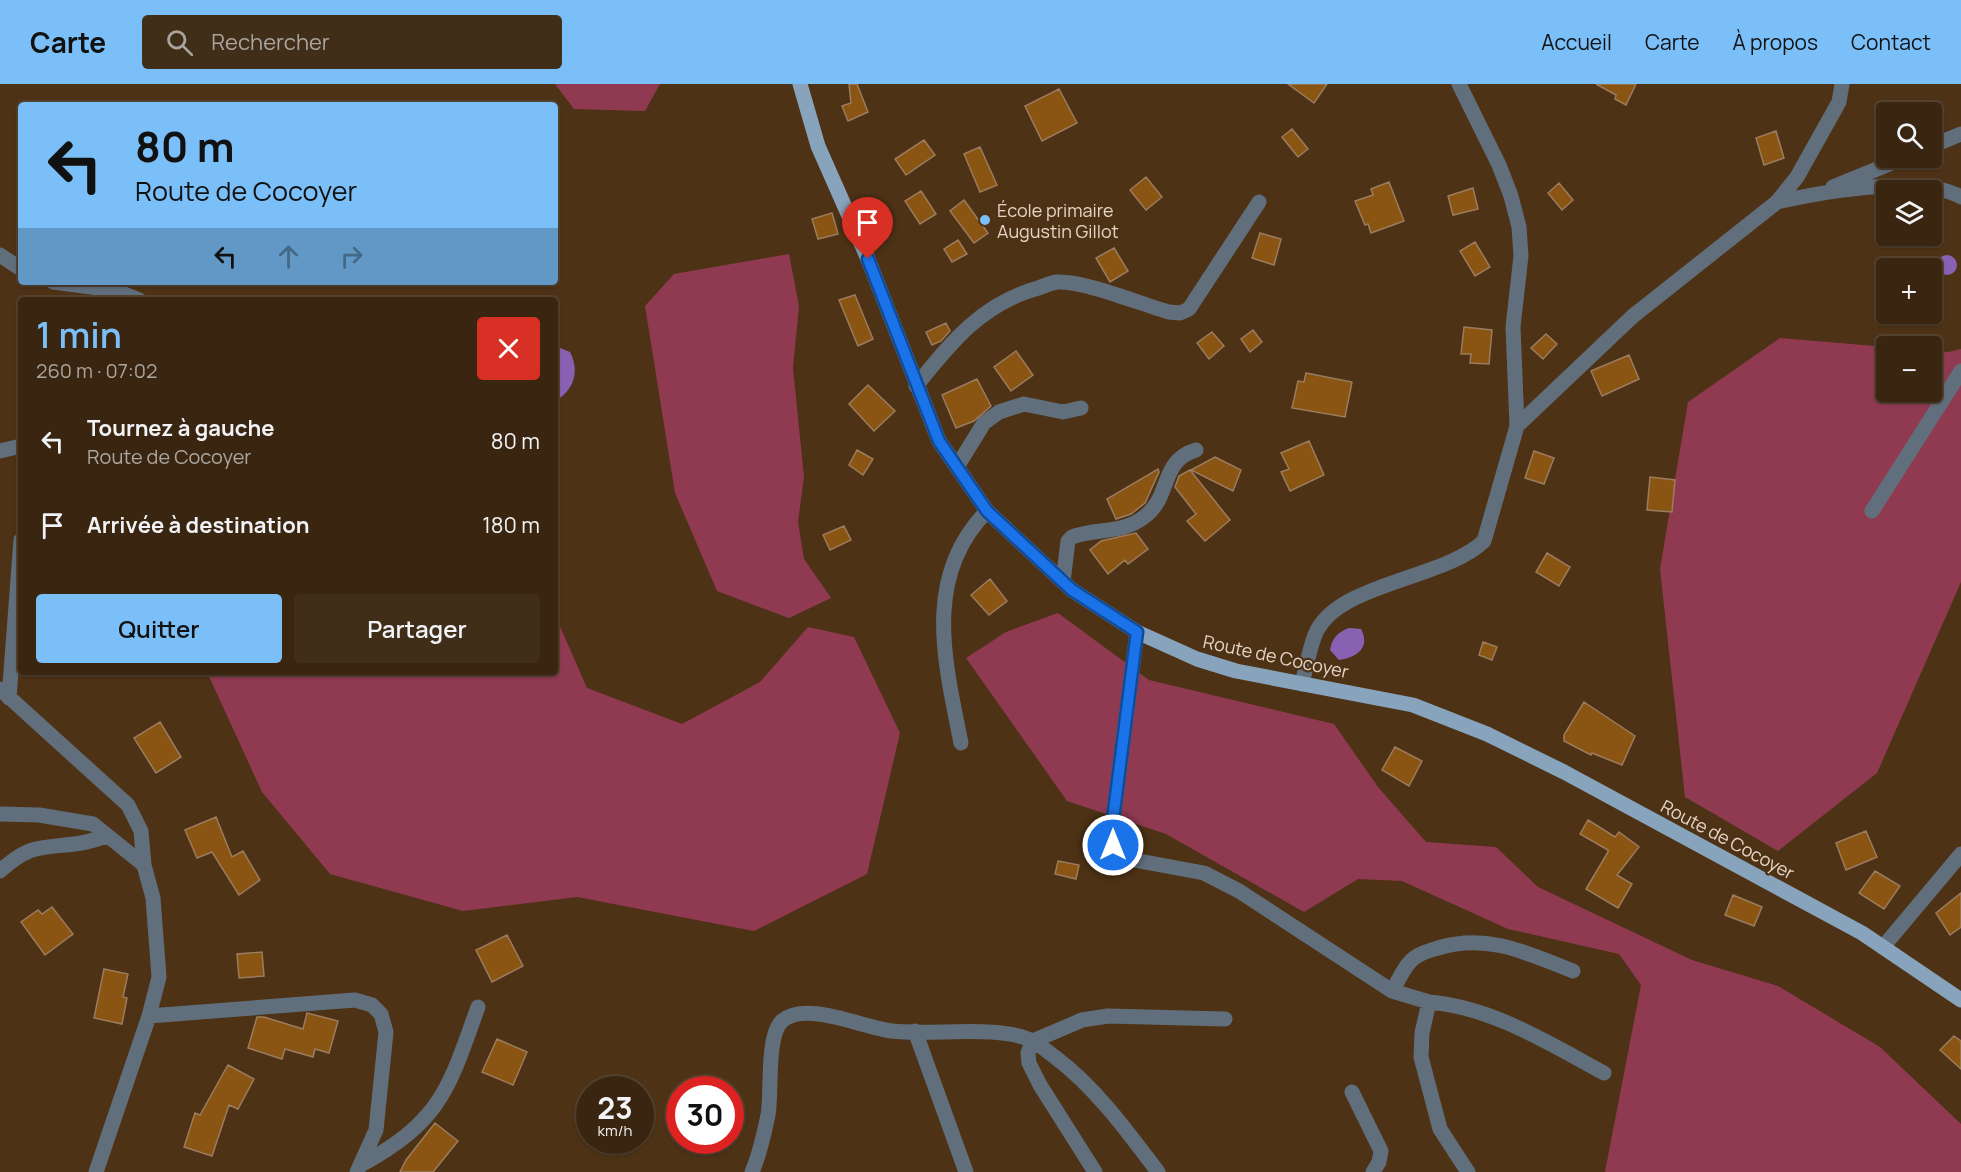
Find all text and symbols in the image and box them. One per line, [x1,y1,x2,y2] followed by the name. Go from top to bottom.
[142,15,562,69] search box
[30,23,106,61] text: Carte
[163,26,196,59] icon: search
[211,27,330,57] text: Rechercher
[1541,28,1612,56] text: Accueil
[1645,28,1699,56] text: Carte
[1732,28,1818,56] text: À propos
[1851,28,1931,56] text: Contact
[1876,102,1942,402] map controls
[1876,102,1942,168] button: search
[135,117,235,175] text: 80 m
[36,126,114,204] icon: left
[135,172,357,209] text: Route de Cocoyer
[1876,180,1942,246] button: layers
[842,197,893,259] pin
[997,198,1119,243] place label: École primaire Augustin Gillot
[851,206,884,239] icon: arrive
[978,213,992,227] marker: École primaire Augustin Gillot
[209,240,242,273] icon: left
[272,240,305,273] icon: ahead
[335,240,368,273] icon: right
[1876,258,1942,324] button: +
[36,310,122,359] text: 1 min
[477,317,540,380] button: close
[1876,336,1942,402] button: −
[36,357,157,384] text: 260 m · 07:02
[87,413,274,443] text: Tournez à gauche
[36,425,69,458] icon: left
[491,426,540,456] text: 80 m
[87,443,252,470] text: Route de Cocoyer
[36,509,69,542] icon: arrive
[87,510,310,540] text: Arrivée à destination
[482,510,540,540] text: 180 m
[36,594,282,663] button: Quitter
[294,594,540,663] button: Partager
[1201,629,1351,683] street label: Route de Cocoyer
[1657,794,1799,885] street label: Route de Cocoyer
[1081,813,1145,877] position arrow
[666,1076,744,1154] speed limit sign: 30
[597,1087,633,1128] text: 23
[598,1120,632,1141] text: km/h

